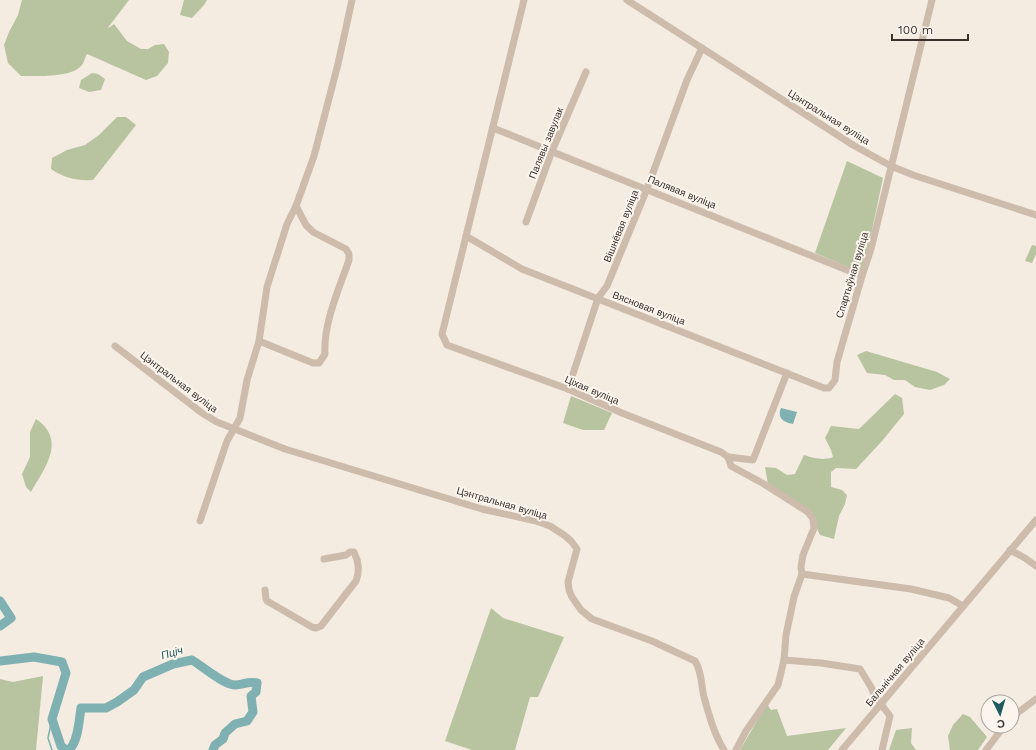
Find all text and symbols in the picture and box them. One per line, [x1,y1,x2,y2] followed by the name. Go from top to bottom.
[892,16,968,42] scale bar
[898,23,933,37] text: 100 m
[786,87,872,147] street label: Цэнтральная вуліца
[527,105,566,180] street label: Палявы завулак
[646,173,718,211] street label: Палявая вуліца
[602,188,641,264] street label: Вішнёвая вуліца
[834,230,870,319] street label: Спартыўная вуліца
[611,289,687,327] street label: Вясновая вуліца
[138,349,220,415] street label: Цэнтральная вуліца
[563,374,621,407] street label: Ціхая вуліца
[455,485,549,521] street label: Цэнтральная вуліца
[863,635,927,708] street label: Бальнічная вуліца
[159,643,185,662] water label: Пціч
[980,694,1020,734] north arrow
[996,717,1005,730] text: С

